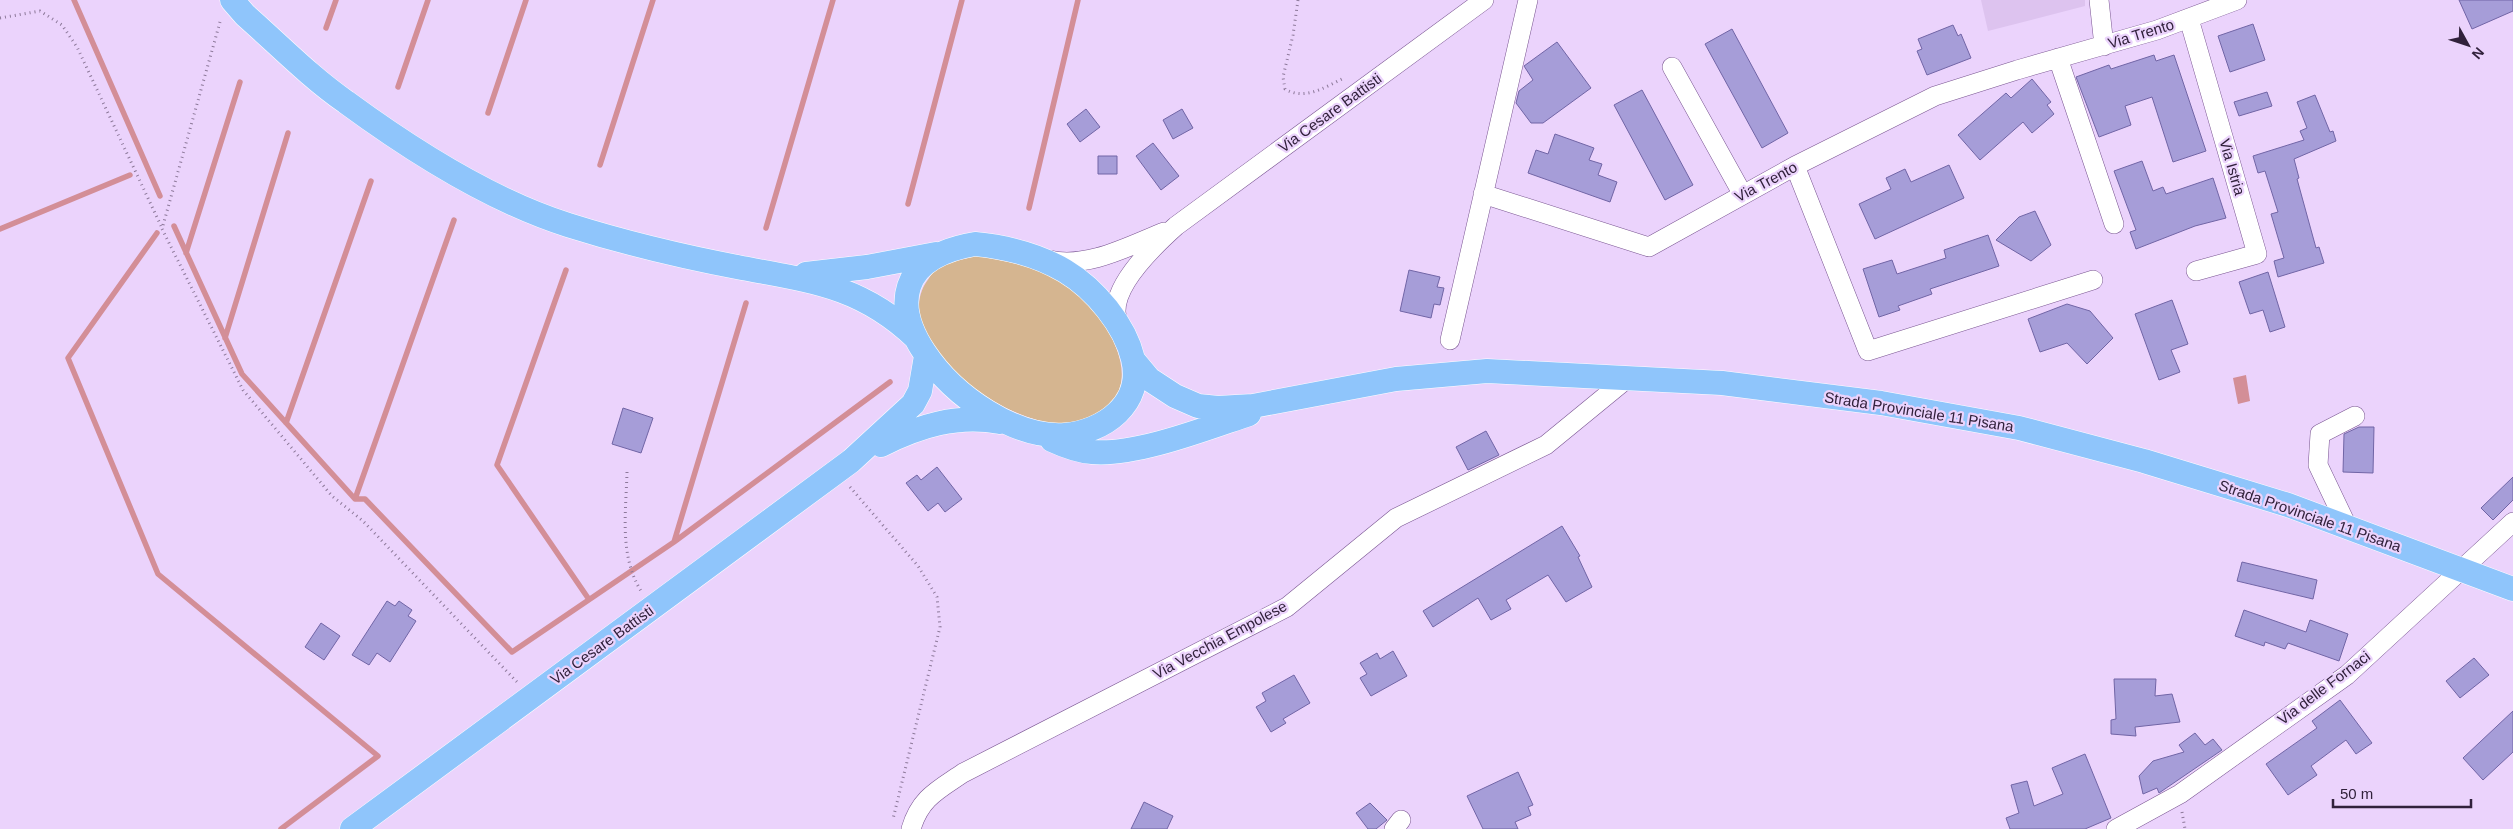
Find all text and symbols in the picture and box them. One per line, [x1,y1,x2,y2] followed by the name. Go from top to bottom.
[2106,15,2176,52] street label: Via Trento
[2443,20,2493,70] north arrow
[2469,44,2487,62] text: N
[1275,70,1385,156] street label: Via Cesare Battisti
[2216,137,2249,198] street label: Via Istria
[1732,158,1800,205] street label: Via Trento
[1823,388,2016,435] street label: Strada Provinciale 11 Pisana
[2217,476,2404,555] street label: Strada Provinciale 11 Pisana
[1150,597,1290,682] street label: Via Vecchia Empolese
[547,602,657,688] street label: Via Cesare Battisti
[2274,647,2373,728] street label: Via delle Fornaci
[2333,776,2470,808] scale bar
[2340,785,2373,802] text: 50 m

